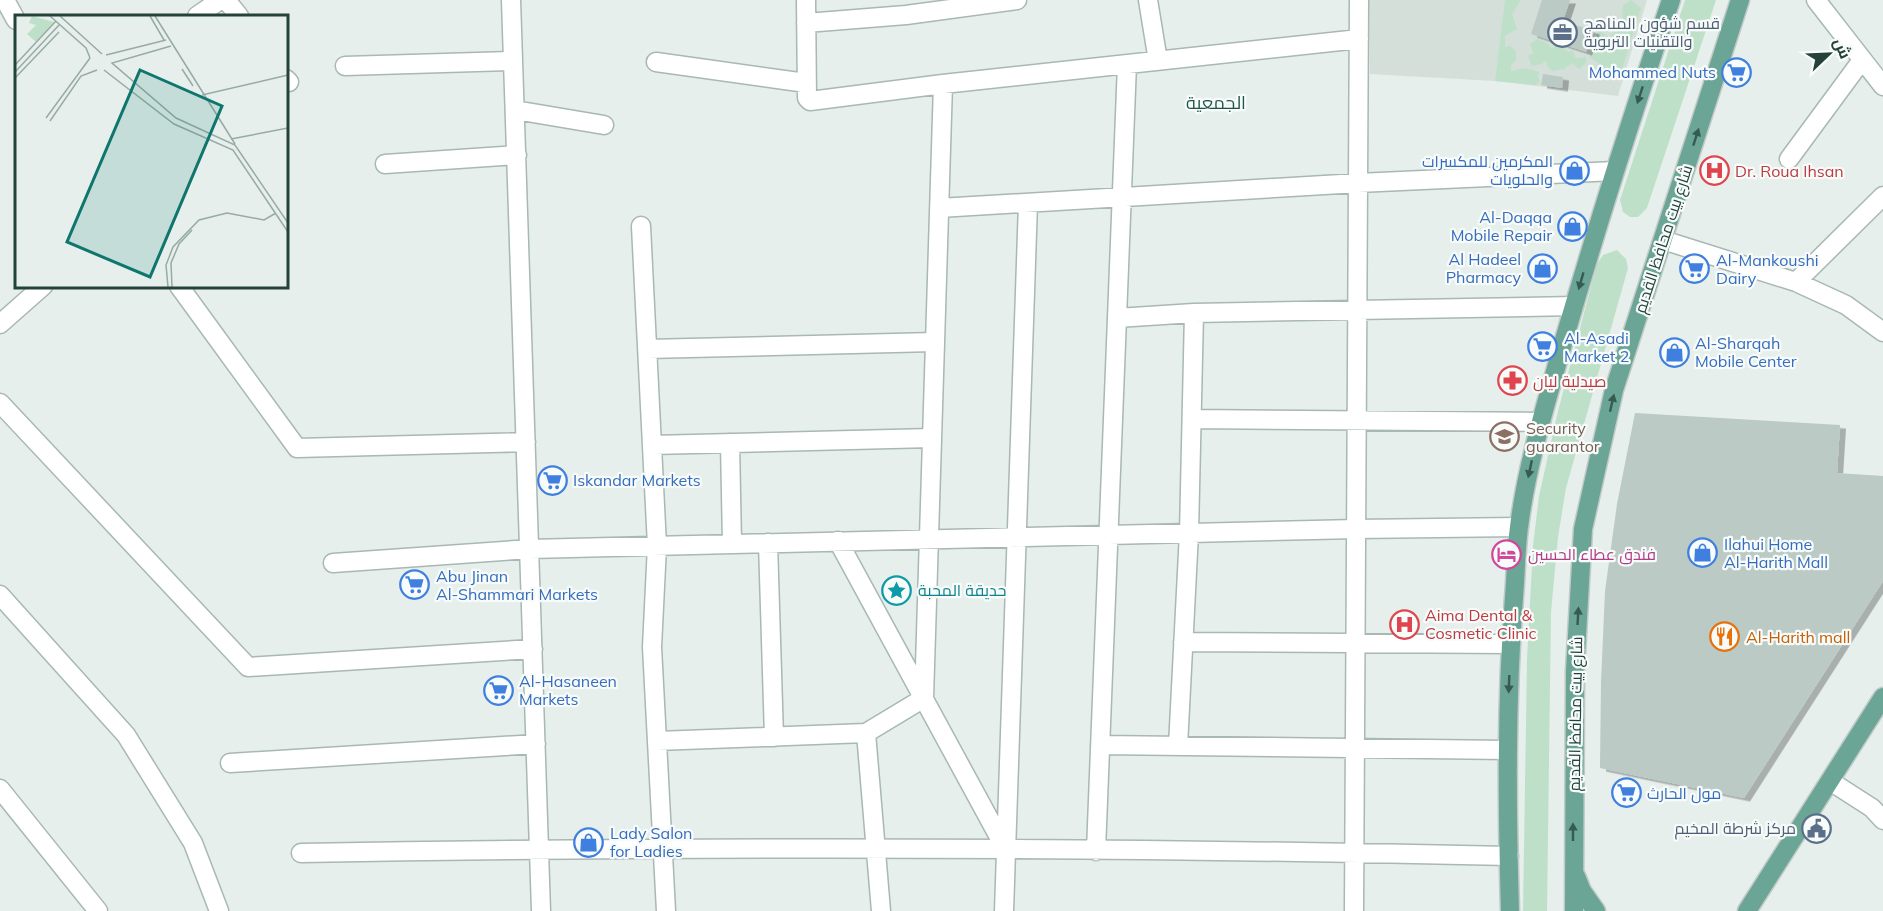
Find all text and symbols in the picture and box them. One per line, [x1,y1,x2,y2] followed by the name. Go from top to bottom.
[1584,13,1720,51] place label: قسم شؤون المناهج والتقنيات التربوية
[15,15,288,288] inset map
[1547,16,1579,48] office icon: قسم شؤون المناهج والتقنيات التربوية
[1799,24,1859,84] north arrow
[1830,35,1856,61] text: ش
[1721,56,1753,88] supermarket icon: Mohammed Nuts
[1589,62,1716,82] place label: Mohammed Nuts
[1634,86,1644,104] one-way arrow
[1186,91,1246,114] district label: الجمعية
[1692,128,1701,146] one-way arrow
[1422,151,1553,189] place label: المكرمين للمكسرات والحلويات
[1558,154,1590,186] shop icon: المكرمين للمكسرات والحلويات
[1698,155,1730,187] hospital icon: Dr. Roua Ihsan
[1735,161,1844,181] place label: Dr. Roua Ihsan
[1630,162,1698,316] street label: شارع بيت محافظ القديم
[1451,207,1552,245] place label: Al-Daqqa Mobile Repair
[1557,210,1589,242] shop icon: Al-Daqqa Mobile Repair
[1446,249,1522,287] place label: Al Hadeel Pharmacy
[1716,250,1819,288] place label: Al-Mankoushi Dairy
[1526,252,1558,284] shop icon: Al Hadeel Pharmacy
[1679,253,1711,285] supermarket icon: Al-Mankoushi Dairy
[1576,273,1585,291] one-way arrow
[1564,328,1629,366] place label: Al-Asadi Market 2
[1527,331,1559,363] supermarket icon: Al-Asadi Market 2
[1695,333,1797,371] place label: Al-Sharqah Mobile Center
[1658,336,1690,368] shop icon: Al-Sharqah Mobile Center
[1496,365,1528,397] pharmacy icon: صيدلية ليان
[1533,371,1606,392] place label: صيدلية ليان
[1607,394,1617,412] one-way arrow
[1526,418,1600,456] place label: Security guarantor
[1489,421,1521,453] school or university icon: Security guarantor
[1524,460,1534,479] one-way arrow
[536,464,568,496] supermarket icon: Iskandar Markets
[573,470,701,490] place label: Iskandar Markets
[1724,534,1828,572] place label: Ilahui Home Al-Harith Mall
[1687,537,1719,569] shop icon: Ilahui Home Al-Harith Mall
[1491,538,1523,570] hotel icon: فندق عطاء الحسين
[1528,544,1656,565] place label: فندق عطاء الحسين
[436,566,598,604] place label: Abu Jinan Al-Shammari Markets
[399,569,431,601] supermarket icon: Abu Jinan Al-Shammari Markets
[881,574,913,606] place icon: حديقة المحبة
[918,580,1006,600] place label: حديقة المحبة
[1425,605,1536,643] place label: Aima Dental & Cosmetic Clinic
[1573,606,1582,625] one-way arrow
[1388,608,1420,640] hospital icon: Aima Dental & Cosmetic Clinic
[1709,621,1741,653] restaurant icon: Al-Harith mall
[1746,627,1850,647] place label: Al-Harith mall
[1564,636,1588,792] street label: شارع بيت محافظ القديم
[519,671,617,709] place label: Al-Hasaneen Markets
[482,674,514,706] supermarket icon: Al-Hasaneen Markets
[1505,675,1514,694] one-way arrow
[1610,777,1642,809] supermarket icon: مول الحارث
[1647,783,1721,804] place label: مول الحارث
[1801,812,1833,844] public building icon: مركز شرطة المخيم
[1674,818,1796,840] place label: مركز شرطة المخيم
[1568,822,1578,841] one-way arrow
[610,823,692,861] place label: Lady Salon for Ladies
[573,826,605,858] shop icon: Lady Salon for Ladies

